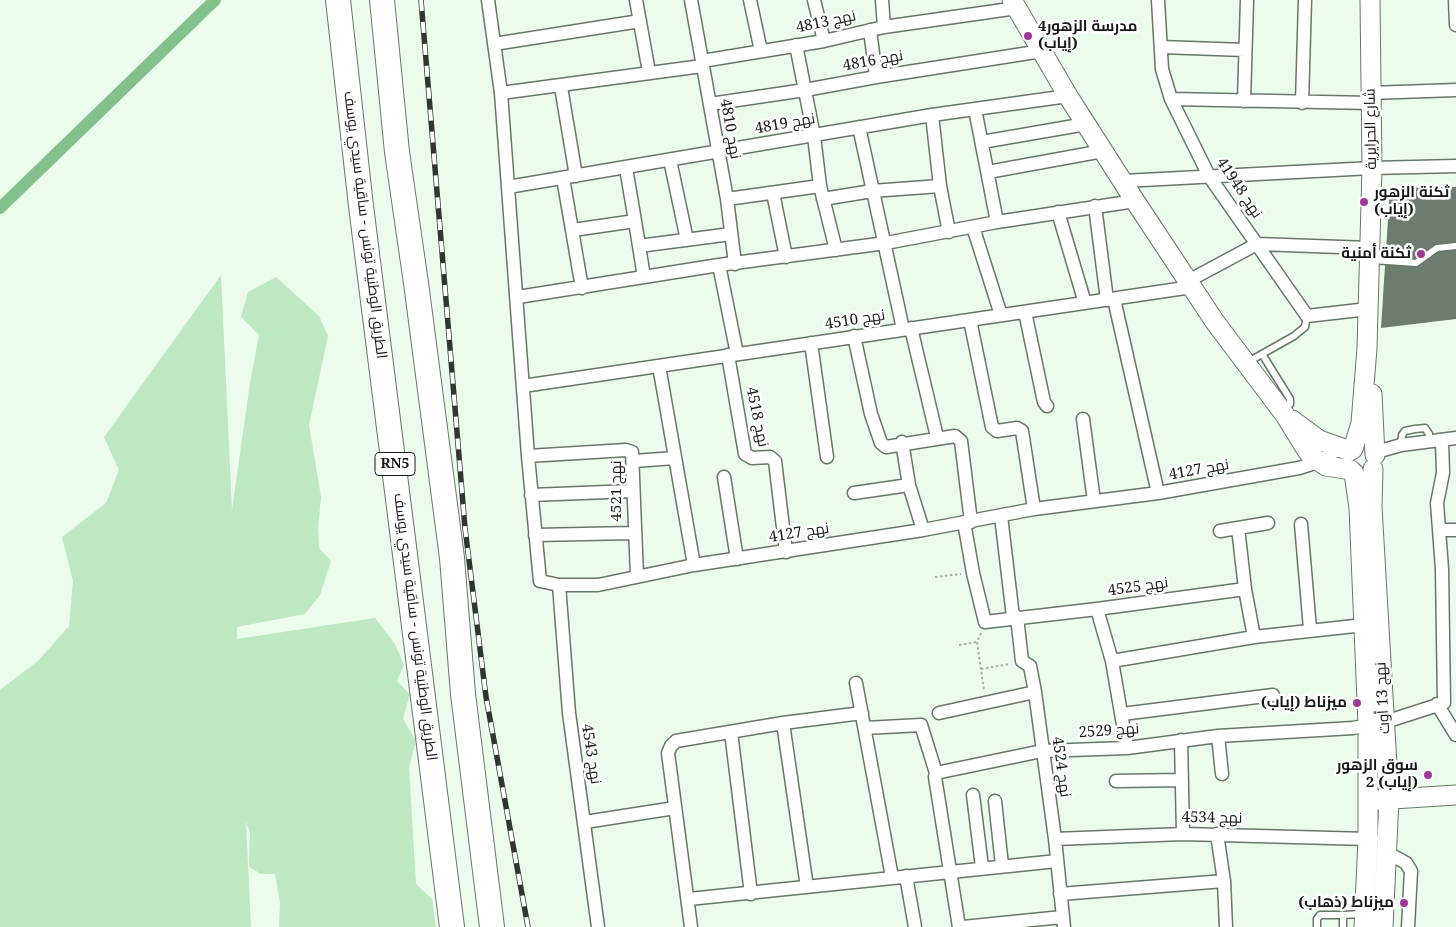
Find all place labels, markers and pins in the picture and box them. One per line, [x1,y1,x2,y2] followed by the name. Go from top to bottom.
[1038,18,1137,53] place label: مدرسة الزهور4 (إياب)
[1022,30,1034,42] marker: مدرسة الزهور4 (إياب)
[1374,184,1449,219] place label: ثكنة الزهور (إياب)
[1358,196,1370,208] marker: ثكنة الزهور (إياب)
[1341,245,1411,263] place label: ثكنة أمنية
[1415,248,1427,260] marker: ثكنة أمنية
[1261,694,1347,712] place label: ميزناط (إياب)
[1351,697,1363,709] marker: ميزناط (إياب)
[1336,757,1418,792] place label: سوق الزهور 2 (إياب)
[1422,769,1434,781] marker: سوق الزهور 2 (إياب)
[1298,894,1394,912] place label: ميزناط (ذهاب)
[1398,897,1410,909] marker: ميزناط (ذهاب)

